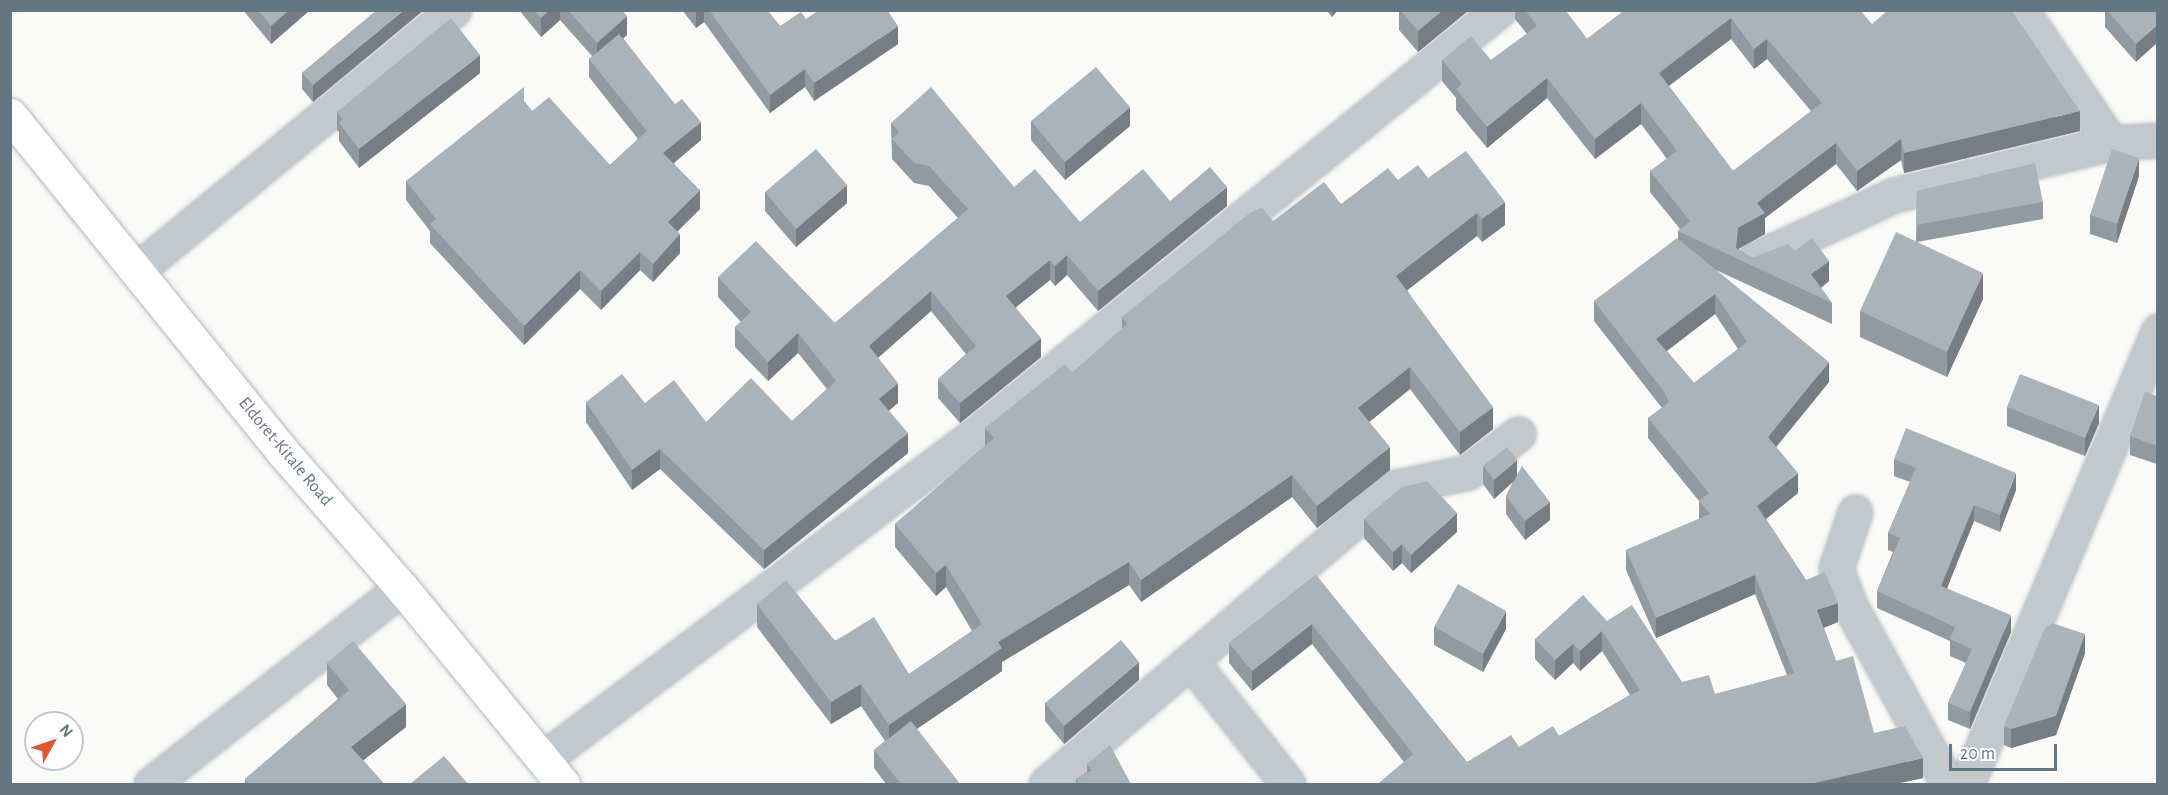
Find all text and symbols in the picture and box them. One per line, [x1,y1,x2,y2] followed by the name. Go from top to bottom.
[233,393,337,511] street label: Eldoret-Kitale Road
[24,711,84,771] north arrow
[57,721,76,740] text: N
[1952,732,2060,770] scale bar
[1960,745,1995,763] text: 20 m

